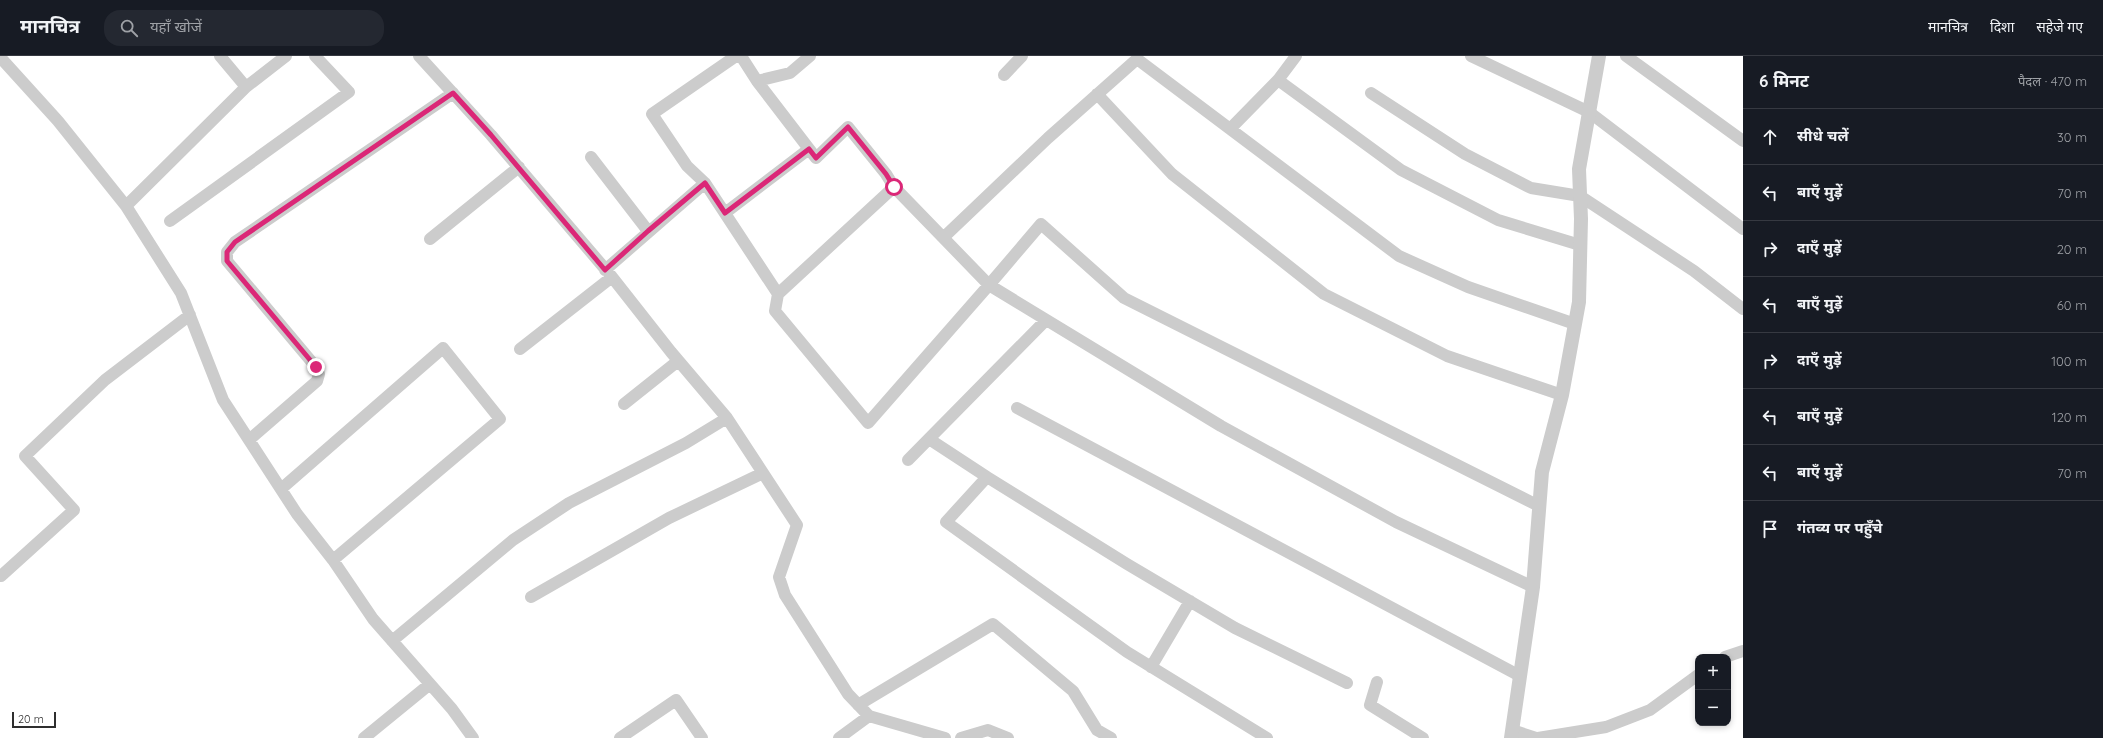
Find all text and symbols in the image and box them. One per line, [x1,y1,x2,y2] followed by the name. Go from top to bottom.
[104,10,384,46] search box
[20,14,80,38] text: मानचित्र
[118,17,140,39] icon: search
[150,17,202,36] text: यहाँ खोजें
[1928,18,1968,36] text: मानचित्र
[1990,18,2014,36] text: दिशा
[2036,18,2083,36] text: सहेजे गए
[1759,70,1809,91] text: 6 मिनट
[2018,73,2087,89] text: पैदल · 470 m
[1759,126,1781,148] icon: ahead
[1797,126,1848,145] text: सीधे चलें
[2057,129,2087,145] text: 30 m
[885,178,903,196] route start
[1759,182,1781,204] icon: left
[1797,182,1842,201] text: बाएँ मुड़ें
[2057,185,2087,201] text: 70 m
[1759,238,1781,260] icon: right
[1797,238,1841,257] text: दाएँ मुड़ें
[2057,241,2087,257] text: 20 m
[1759,294,1781,316] icon: left
[1797,294,1842,313] text: बाएँ मुड़ें
[2057,297,2087,313] text: 60 m
[1759,350,1781,372] icon: right
[1797,350,1841,369] text: दाएँ मुड़ें
[2051,353,2087,369] text: 100 m
[307,358,325,376] route end
[1759,406,1781,428] icon: left
[1797,406,1842,425] text: बाएँ मुड़ें
[2052,409,2087,425] text: 120 m
[1759,462,1781,484] icon: left
[1797,462,1842,481] text: बाएँ मुड़ें
[2057,465,2087,481] text: 70 m
[1759,518,1781,540] icon: arrive
[1797,518,1883,537] text: गंतव्य पर पहुँचे
[1695,654,1731,726] map controls
[1695,654,1731,690] button: +
[1695,690,1731,726] button: −
[12,710,56,729] scale bar
[18,712,44,726] text: 20 m

